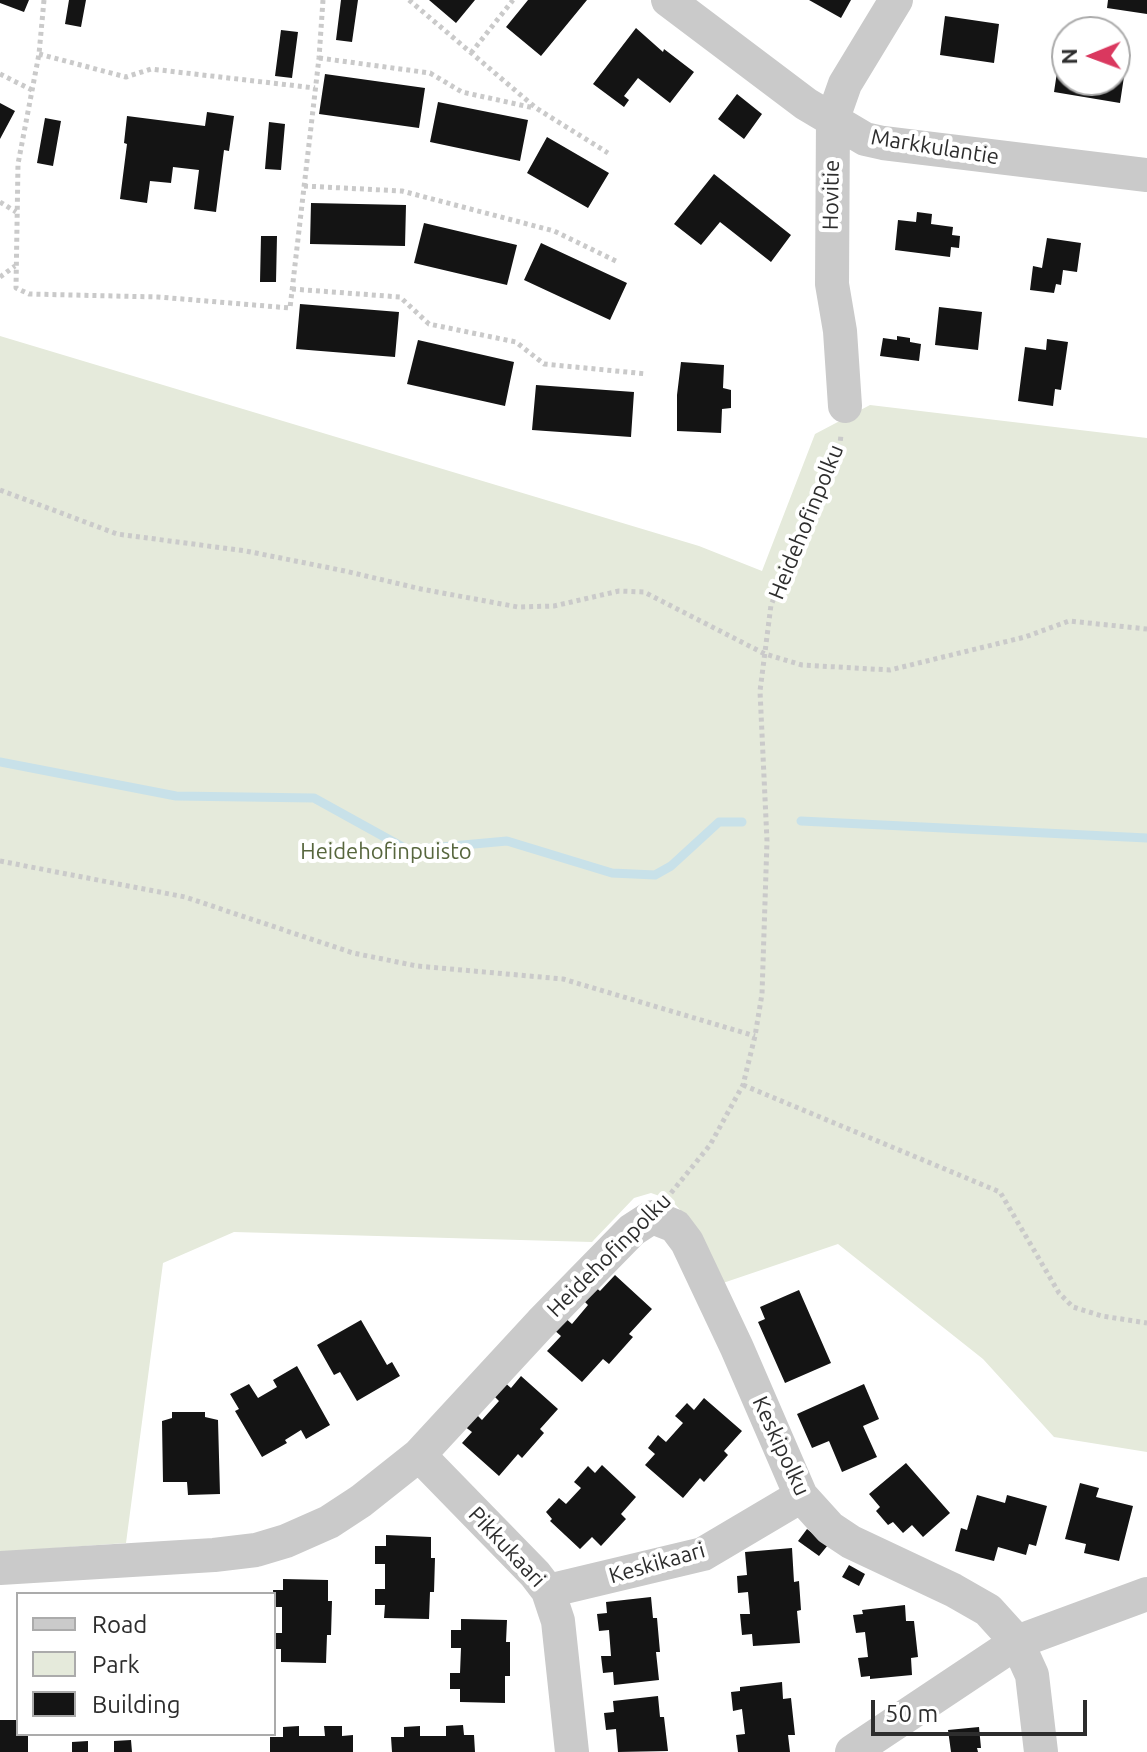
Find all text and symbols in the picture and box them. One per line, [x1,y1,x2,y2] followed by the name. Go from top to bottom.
[1051,16,1131,96] north arrow
[1056,48,1081,65] text: N
[869,124,1001,170] street label: Markkulantie
[817,160,845,230] street label: Hovitie
[763,441,849,603] street label: Heidehofinpolku
[300,839,472,865] park label: Heidehofinpuisto
[541,1187,677,1323] street label: Heidehofinpolku
[747,1392,815,1500] street label: Keskipolku
[463,1501,551,1593] street label: Pikkukaari
[606,1537,708,1589] street label: Keskikaari
[16,1592,276,1736] legend
[92,1611,147,1638] text: Road
[92,1651,140,1678] text: Park
[875,1684,1091,1734] scale bar
[92,1691,180,1718] text: Building
[885,1700,938,1727] text: 50 m

